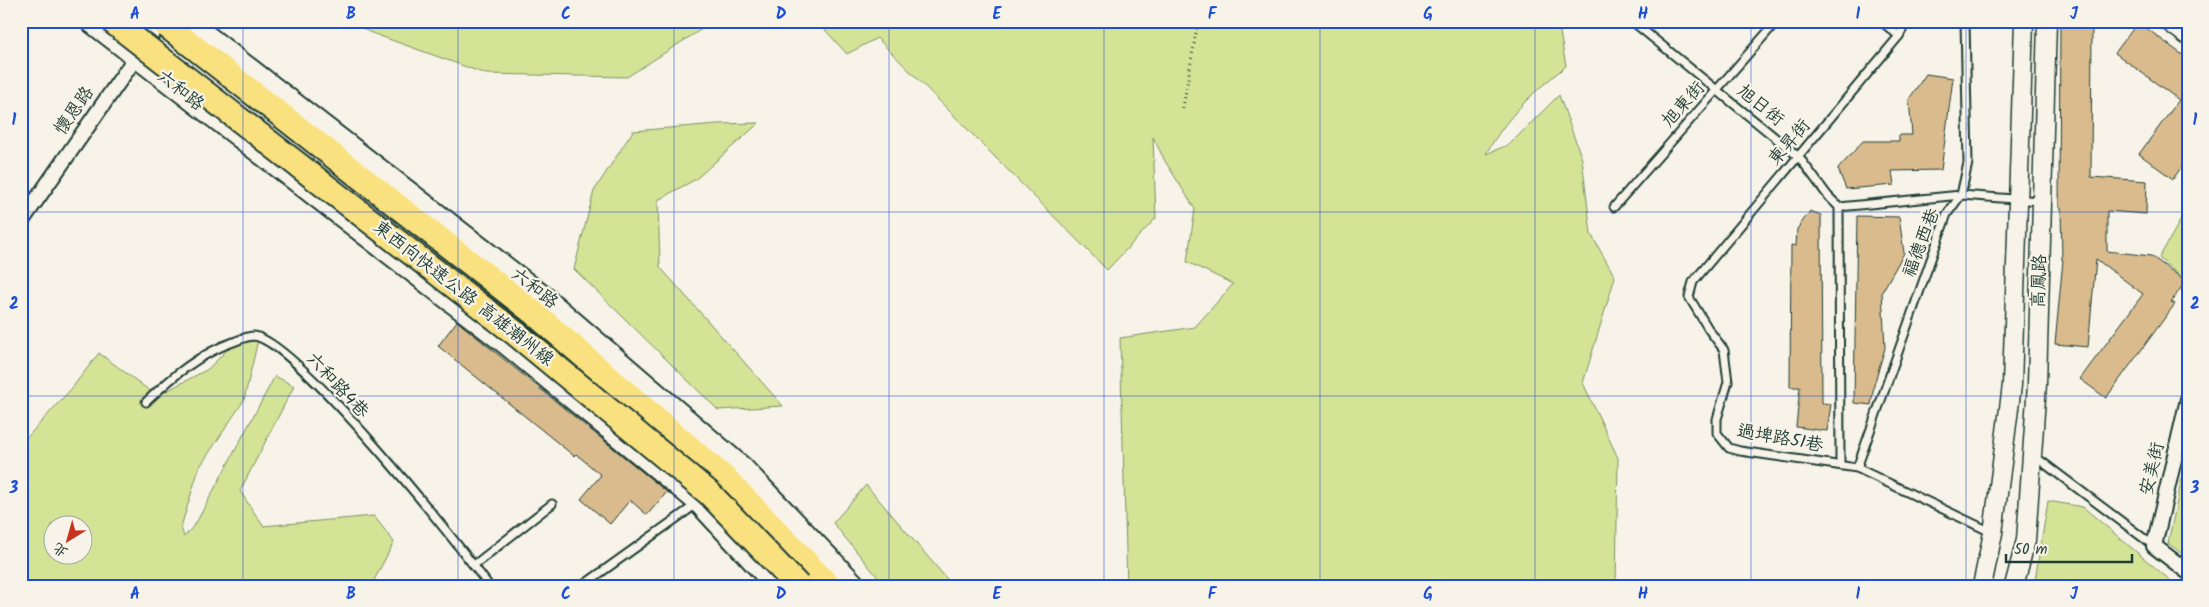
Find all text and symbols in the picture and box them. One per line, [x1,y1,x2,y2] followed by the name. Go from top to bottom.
[130,2,140,27] text: A
[346,2,356,27] text: B
[561,2,571,27] text: C
[776,2,787,27] text: D
[993,2,1003,27] text: E
[1208,2,1218,27] text: F
[1423,2,1433,27] text: G
[1638,2,1648,27] text: H
[1856,2,1861,27] text: I
[2070,2,2079,27] text: J
[150,63,210,119] street label: 六和路
[1655,75,1713,135] street label: 旭東街
[1730,78,1790,134] street label: 旭日街
[48,81,102,141] street label: 懷恩路
[12,108,17,133] text: 1
[2193,108,2198,133] text: 1
[1762,113,1818,173] street label: 東昇街
[1896,204,1948,282] street label: 福德西巷
[366,214,560,374] street label: 東西向快速公路 高雄潮州線
[2025,254,2055,308] street label: 高鳳路
[504,261,564,317] street label: 六和路
[9,292,19,317] text: 2
[2190,292,2200,317] text: 2
[298,346,376,426] street label: 六和路4巷
[1734,417,1826,461] street label: 過埤路51巷
[2133,439,2173,499] street label: 安美街
[9,476,19,501] text: 3
[2190,476,2200,501] text: 3
[42,514,92,564] north arrow
[2006,532,2133,564] scale bar
[49,537,73,563] text: 北
[2014,538,2048,562] text: 50 m
[130,582,140,607] text: A
[346,582,356,607] text: B
[561,582,571,607] text: C
[776,582,787,607] text: D
[993,582,1003,607] text: E
[1208,582,1218,607] text: F
[1423,582,1433,607] text: G
[1638,582,1648,607] text: H
[1856,582,1861,607] text: I
[2070,582,2079,607] text: J

